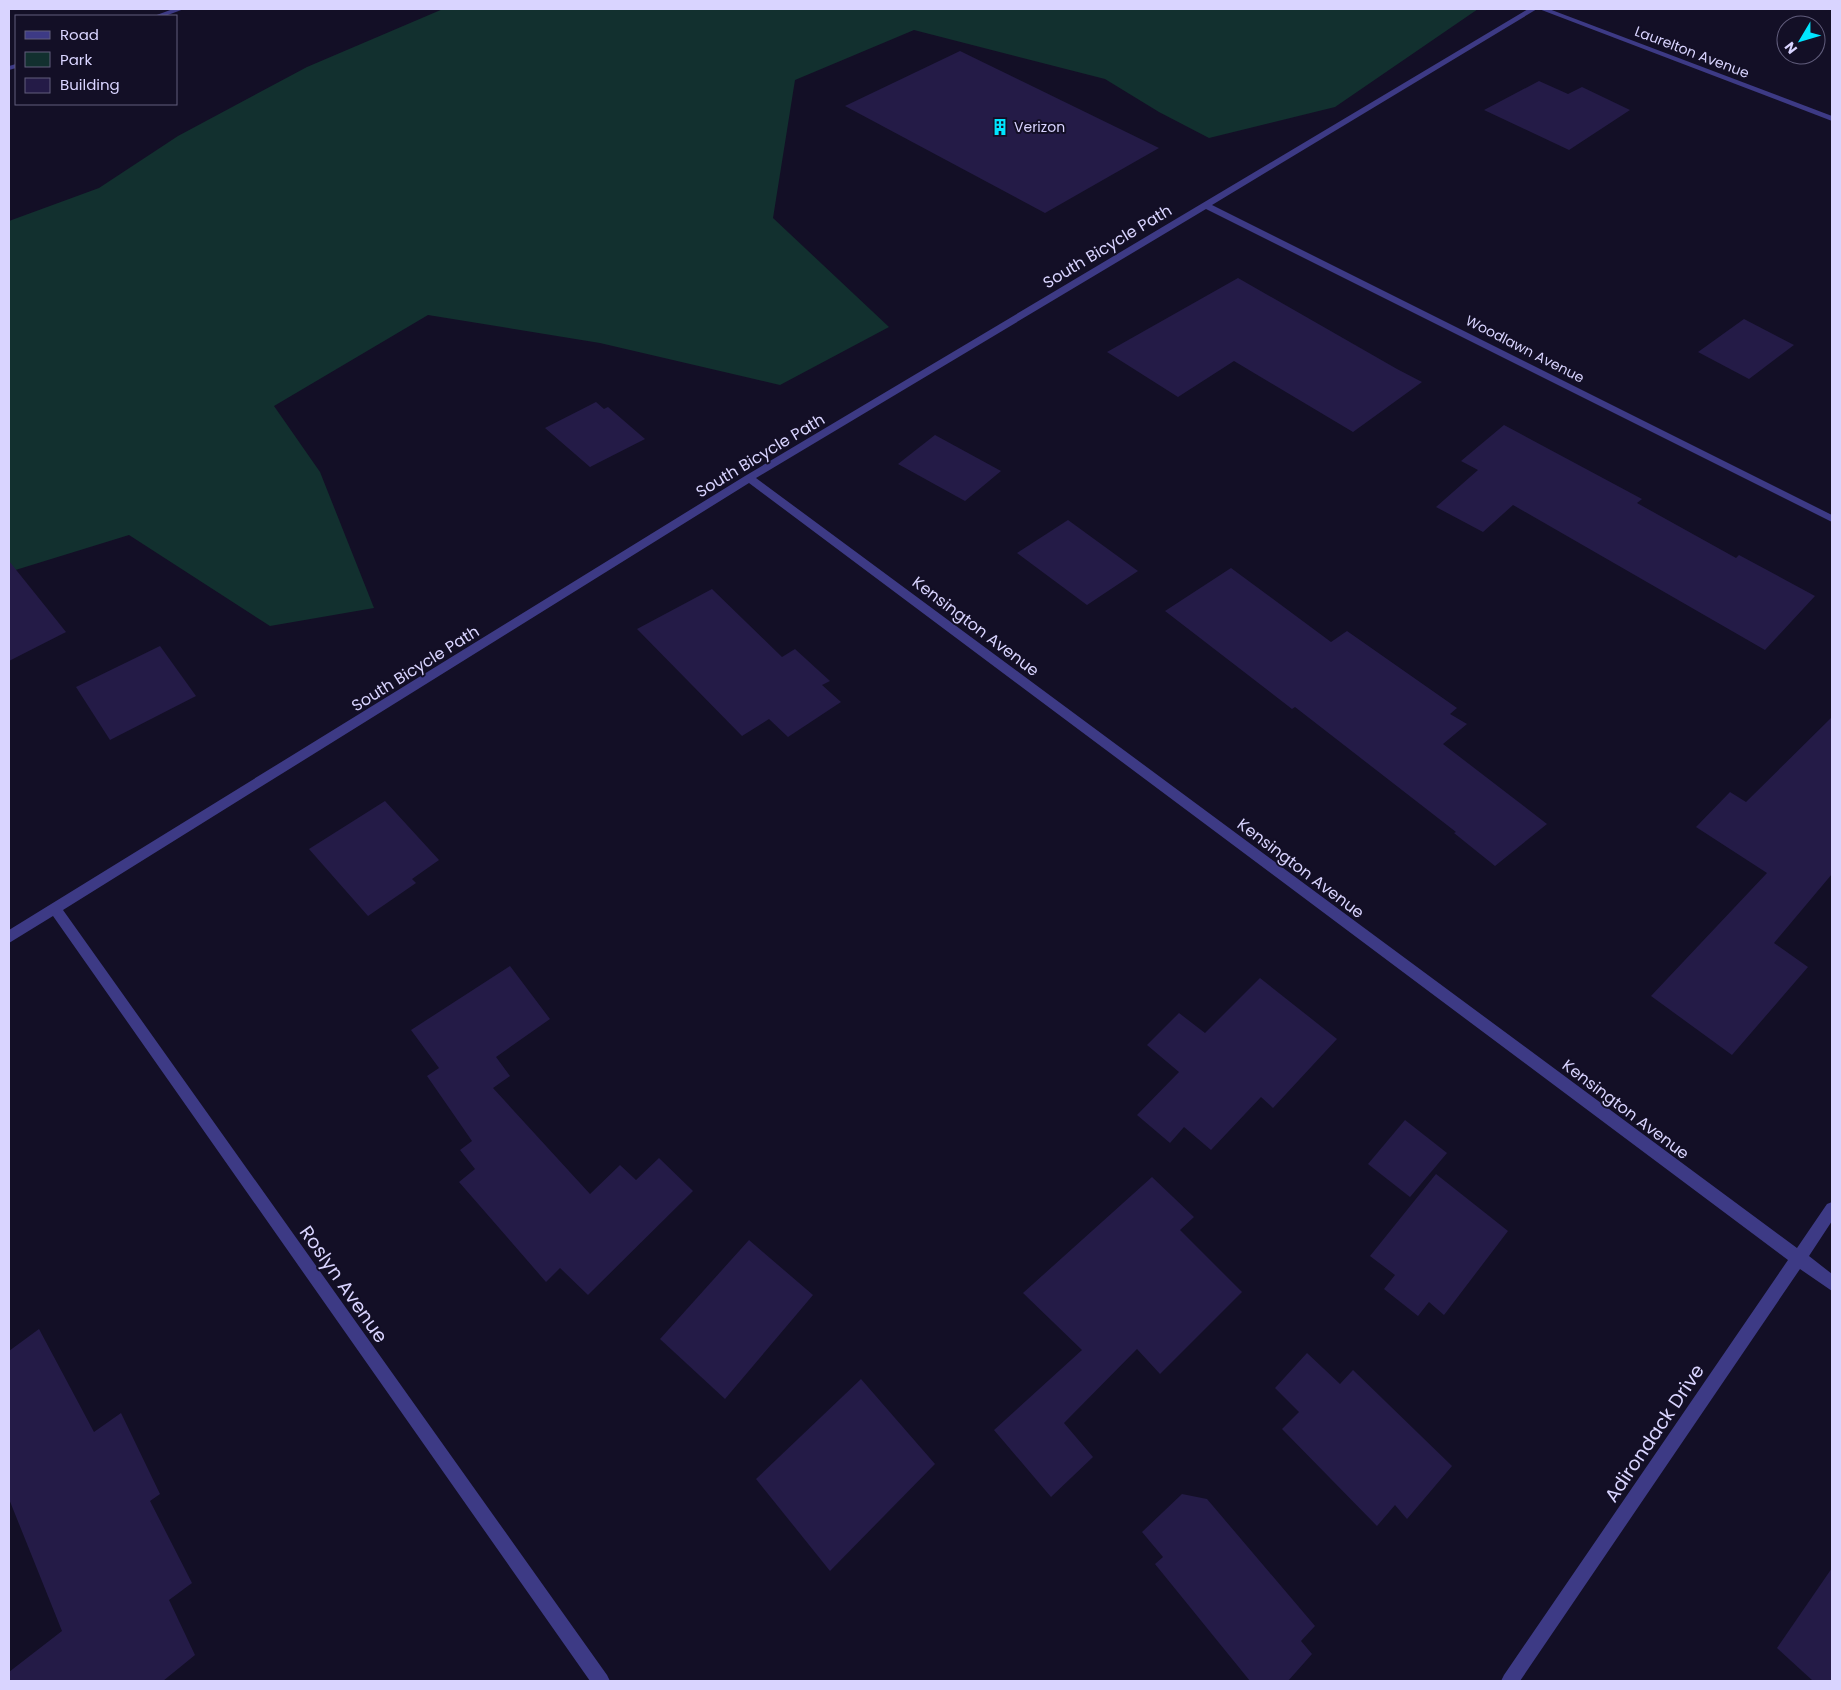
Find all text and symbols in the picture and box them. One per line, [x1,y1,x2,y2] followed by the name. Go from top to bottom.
[15,15,178,105] legend
[1776,15,1826,65] north arrow
[1632,21,1752,83] street label: Laurelton Avenue
[60,24,99,45] text: Road
[1780,38,1802,58] text: N
[60,49,92,70] text: Park
[60,74,120,95] text: Building
[990,117,1010,137] building icon: Verizon
[1014,117,1065,137] place label: Verizon
[1038,199,1176,294] street label: South Bicycle Path
[1462,310,1588,388] street label: Woodlawn Avenue
[691,408,829,503] street label: South Bicycle Path
[907,571,1044,682] street label: Kensington Avenue
[347,620,484,717] street label: South Bicycle Path
[1232,813,1369,924] street label: Kensington Avenue
[1557,1054,1694,1165] street label: Kensington Avenue
[293,1220,394,1348] street label: Roslyn Avenue
[1598,1359,1711,1508] street label: Adirondack Drive

